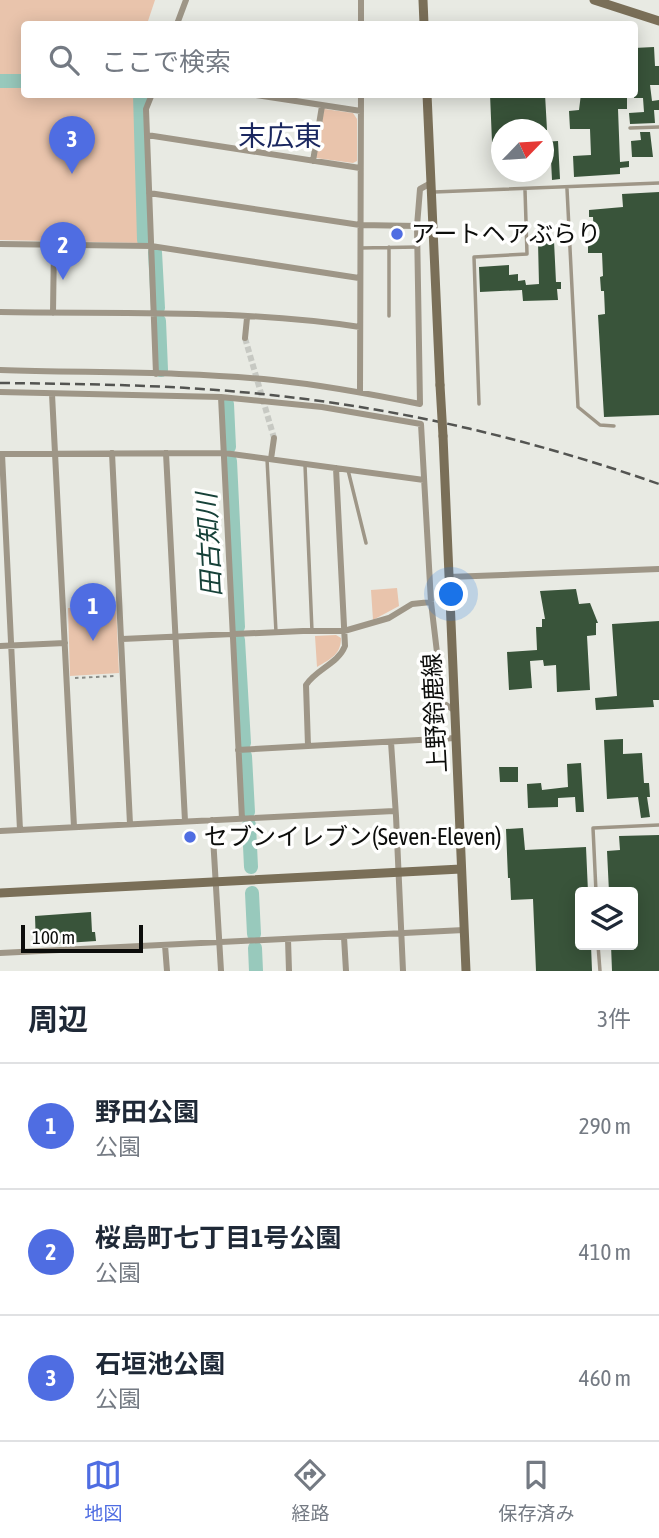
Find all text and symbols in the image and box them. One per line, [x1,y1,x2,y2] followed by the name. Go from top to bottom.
[21,21,638,98] search box
[45,41,83,79] icon: search
[101,47,231,77] text: ここで検索
[49,116,95,174] pin: 3
[491,119,554,182] north arrow
[238,120,322,152] district label: 末広東
[411,220,601,247] place label: アートヘアぶらり
[40,222,86,280] pin: 2
[389,226,405,242] marker: アートヘアぶらり
[191,489,227,598] water label: 田古知川
[434,577,468,611] your location
[70,583,116,641] pin: 1
[418,652,451,774] street label: 上野鈴鹿線
[204,823,502,850] place label: セブンイレブン(Seven-Eleven)
[182,829,198,845] marker: セブンイレブン(Seven-Eleven)
[575,887,638,950] map controls
[575,887,638,950] button: layers
[21,922,144,954] scale bar
[32,926,75,948] text: 100 m
[28,1002,88,1036] text: 周辺
[597,1006,631,1032] text: 3件
[95,1097,199,1127] text: 野田公園
[46,1113,56,1139] text: 1
[579,1113,631,1139] text: 290 m
[95,1134,141,1160] text: 公園
[95,1223,341,1253] text: 桜島町七丁目1号公園
[46,1239,56,1265] text: 2
[579,1239,631,1265] text: 410 m
[95,1260,141,1286] text: 公園
[95,1349,225,1379] text: 石垣池公園
[46,1365,56,1391] text: 3
[579,1365,631,1391] text: 460 m
[95,1386,141,1412] text: 公園
[84,1456,123,1525] tab: 地図
[291,1456,330,1525] tab: 経路
[498,1456,575,1525] tab: 保存済み

